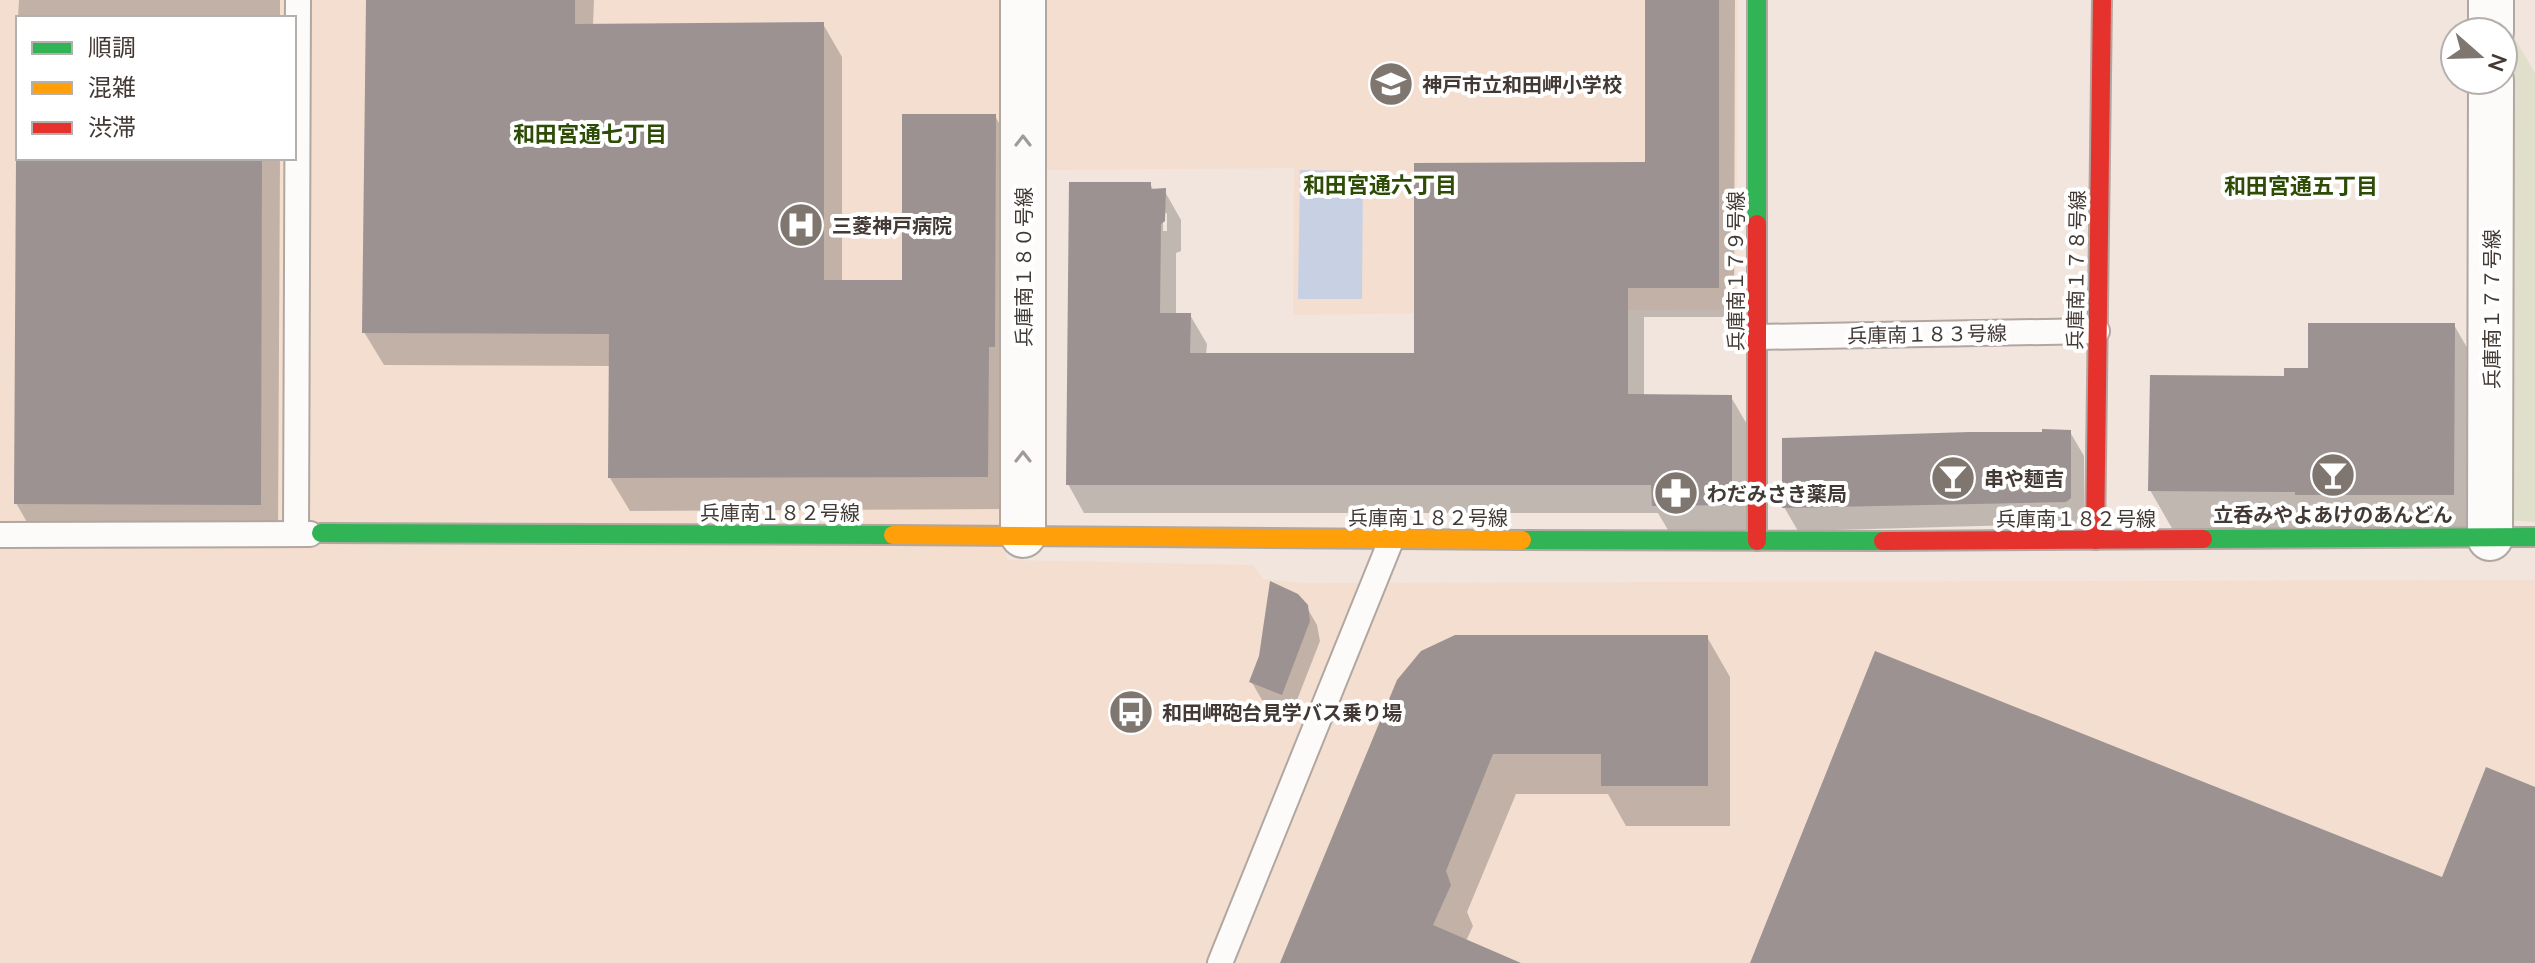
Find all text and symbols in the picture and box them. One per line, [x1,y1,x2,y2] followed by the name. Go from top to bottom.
[16,16,296,160] legend
[2439,16,2519,96] north arrow
[88,32,136,62] text: 順調
[2482,50,2514,75] text: N
[1367,60,1415,108] school or university icon: 神戸市立和田岬小学校
[88,72,136,102] text: 混雑
[1422,72,1622,97] place label: 神戸市立和田岬小学校
[88,112,136,142] text: 渋滞
[513,120,667,148] district label: 和田宮通七丁目
[1014,134,1032,147] one-way arrow
[1303,171,1457,199] district label: 和田宮通六丁目
[2224,172,2378,200] district label: 和田宮通五丁目
[1011,187,1036,347] street label: 兵庫南１８０号線
[2062,190,2090,350] street label: 兵庫南１７８号線
[1723,191,1748,351] street label: 兵庫南１７９号線
[777,201,825,249] hospital icon: 三菱神戸病院
[832,213,952,238] place label: 三菱神戸病院
[2479,229,2504,389] street label: 兵庫南１７７号線
[1847,320,2007,348] street label: 兵庫南１８３号線
[1014,450,1032,463] one-way arrow
[2309,451,2357,499] bar icon: 立呑みやよあけのあんどん
[1929,454,1977,502] bar icon: 串や麺吉
[1984,466,2064,491] place label: 串や麺吉
[1652,469,1700,517] pharmacy icon: わだみさき薬局
[1707,481,1847,506] place label: わだみさき薬局
[700,500,860,525] street label: 兵庫南１８２号線
[2213,502,2453,527] place label: 立呑みやよあけのあんどん
[1348,505,1508,530] street label: 兵庫南１８２号線
[1996,506,2156,531] street label: 兵庫南１８２号線
[1107,688,1155,736] bus stop icon: 和田岬砲台見学バス乗り場
[1162,700,1402,725] place label: 和田岬砲台見学バス乗り場

